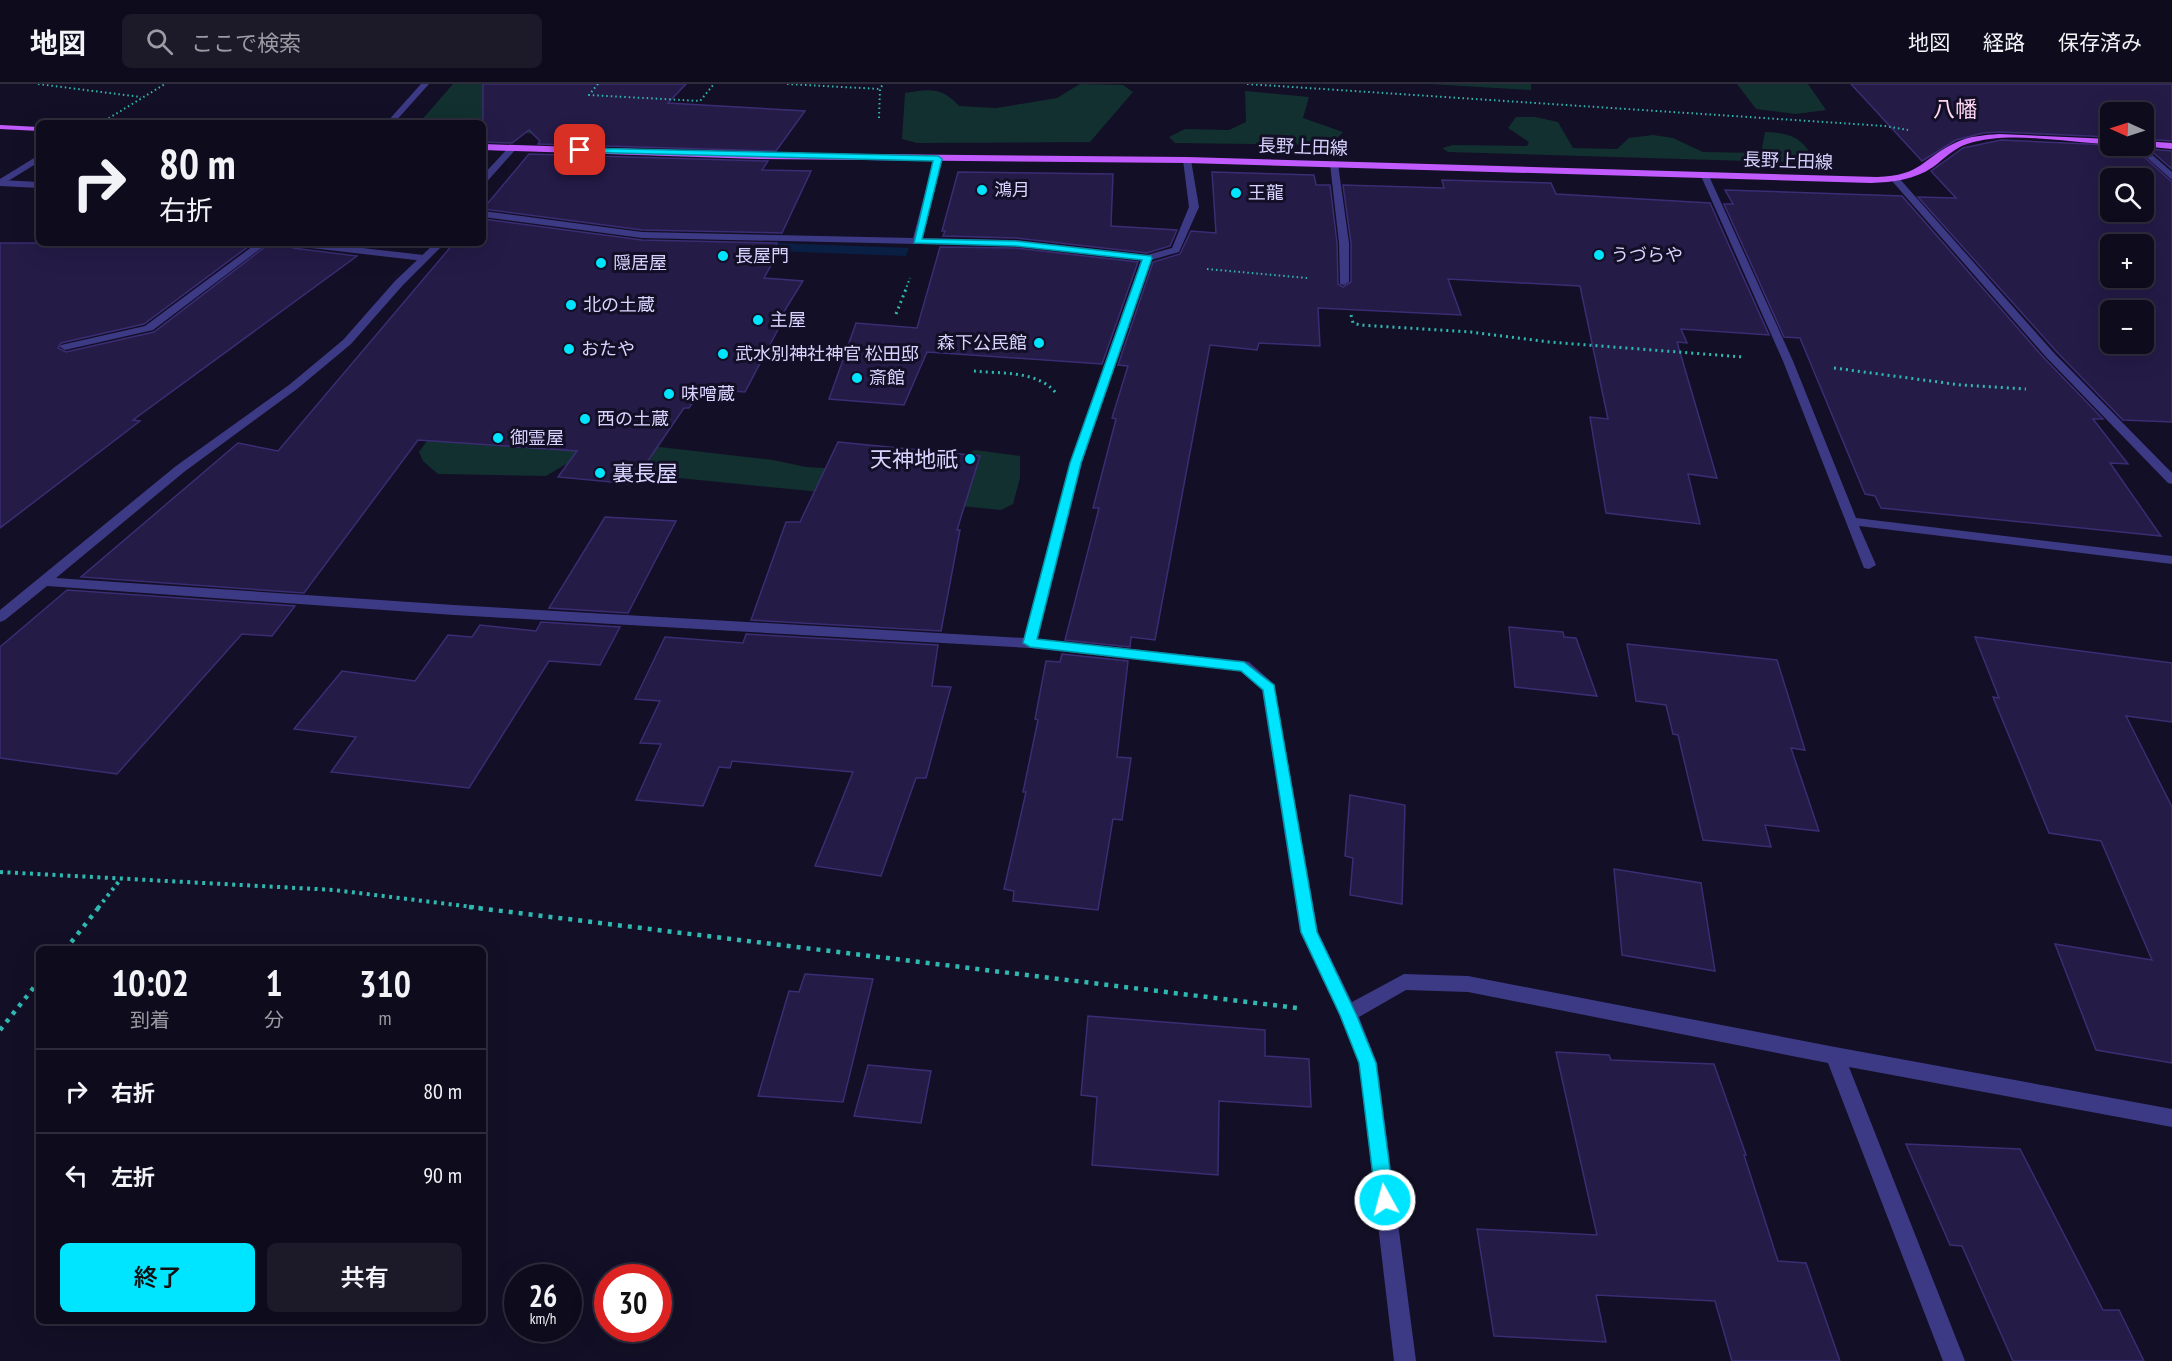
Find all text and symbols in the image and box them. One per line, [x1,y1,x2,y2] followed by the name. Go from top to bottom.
[122,14,542,68] search box
[30,24,86,61] text: 地図
[143,25,176,58] icon: search
[191,29,301,57] text: ここで検索
[1908,29,1950,56] text: 地図
[1983,29,2025,56] text: 経路
[2058,29,2142,56] text: 保存済み
[1933,95,1977,123] district label: 八幡
[2100,102,2154,156] north arrow
[2100,102,2154,354] map controls
[554,124,605,175] pin
[563,133,596,166] icon: arrive
[1258,133,1348,160] street label: 長野上田線
[159,136,236,191] text: 80 m
[60,144,138,222] icon: right
[1743,147,1833,174] street label: 長野上田線
[2100,168,2154,222] button: search
[994,178,1030,201] place label: 鴻月
[1248,181,1284,204] place label: 王龍
[975,183,989,197] marker: 鴻月
[1229,186,1243,200] marker: 王龍
[159,193,213,227] text: 右折
[2100,234,2154,288] button: +
[1611,243,1683,266] place label: うづらや
[735,244,789,267] place label: 長屋門
[1592,248,1606,262] marker: うづらや
[716,249,730,263] marker: 長屋門
[613,251,667,274] place label: 隠居屋
[594,256,608,270] marker: 隠居屋
[583,293,655,316] place label: 北の土蔵
[564,298,578,312] marker: 北の土蔵
[2100,300,2154,354] button: −
[770,308,806,331] place label: 主屋
[751,313,765,327] marker: 主屋
[937,331,1027,354] place label: 森下公民館
[1032,336,1046,350] marker: 森下公民館
[581,337,635,360] place label: おたや
[562,342,576,356] marker: おたや
[735,342,919,365] place label: 武水別神社神官 松田邸
[716,347,730,361] marker: 武水別神社神官 松田邸
[869,366,905,389] place label: 斎館
[850,371,864,385] marker: 斎館
[681,382,735,405] place label: 味噌蔵
[662,387,676,401] marker: 味噌蔵
[597,407,669,430] place label: 西の土蔵
[578,412,592,426] marker: 西の土蔵
[510,426,564,449] place label: 御霊屋
[491,431,505,445] marker: 御霊屋
[870,445,958,473] place label: 天神地祇
[963,452,977,466] marker: 天神地祇
[612,459,678,487] place label: 裏長屋
[593,466,607,480] marker: 裏長屋
[111,959,189,1006] text: 10:02
[266,959,283,1006] text: 1
[359,960,411,1007] text: 310
[379,1005,392,1031] text: m
[130,1007,170,1033] text: 到着
[264,1007,284,1033] text: 分
[60,1075,93,1108] icon: right
[423,1077,462,1105] text: 80 m
[111,1079,155,1107] text: 右折
[60,1159,93,1192] icon: left
[423,1161,462,1189] text: 90 m
[111,1163,155,1191] text: 左折
[1353,1168,1417,1232] position arrow
[60,1243,255,1312] button: 終了
[267,1243,462,1312] button: 共有
[594,1264,672,1342] speed limit sign: 30
[529,1276,557,1315] text: 26
[530,1309,556,1328] text: km/h

